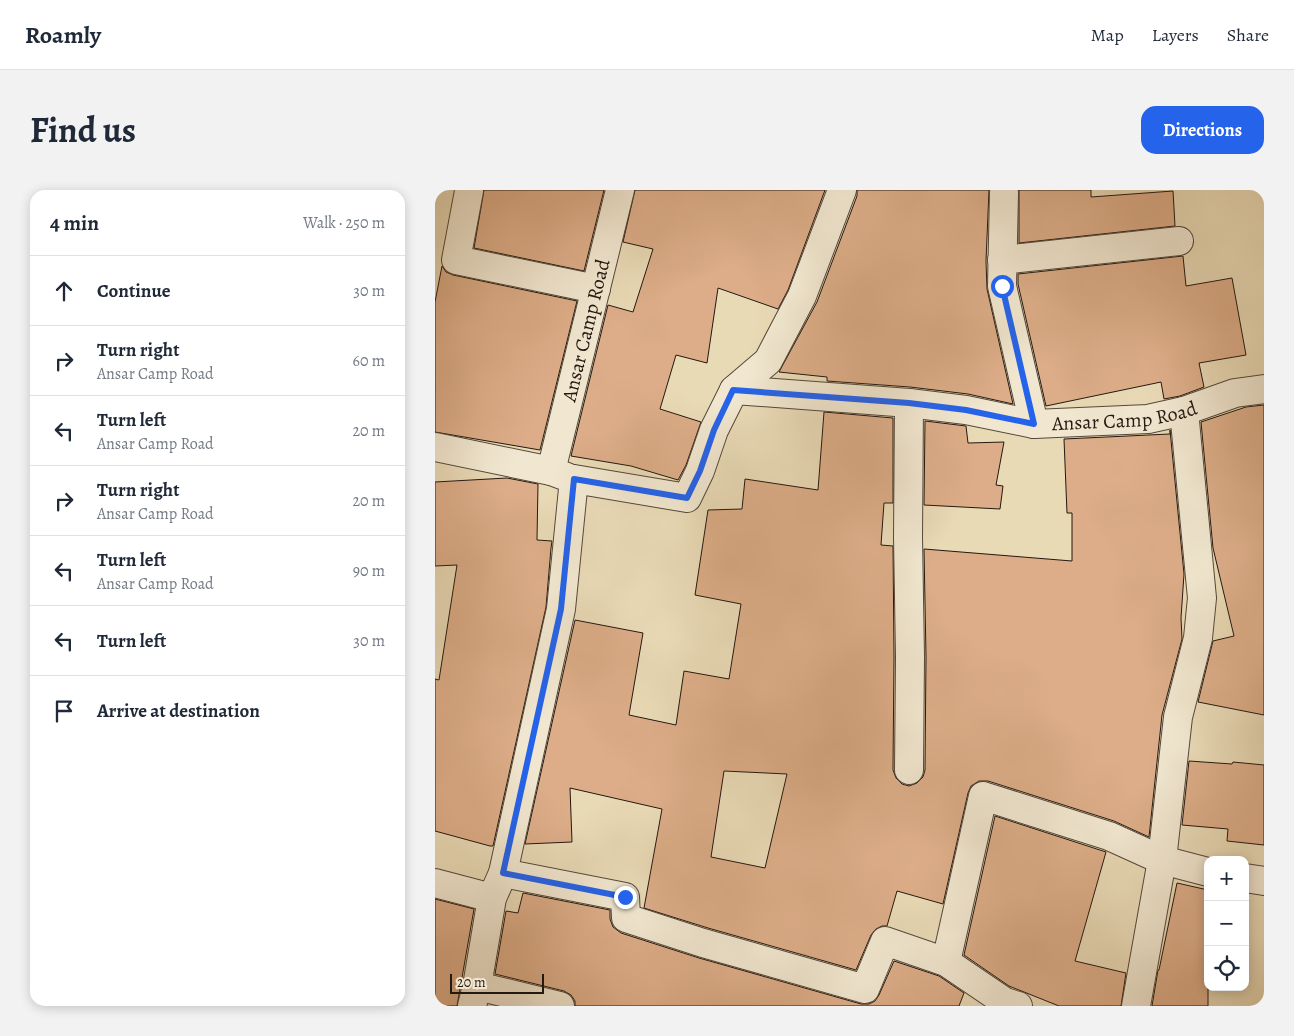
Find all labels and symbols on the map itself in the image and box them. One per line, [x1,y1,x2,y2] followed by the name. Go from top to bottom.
[555,256,616,405] street label: Ansar Camp Road
[991,275,1014,298] route start
[1050,394,1201,437] street label: Ansar Camp Road
[614,886,637,909] route end
[450,971,544,994] scale bar

